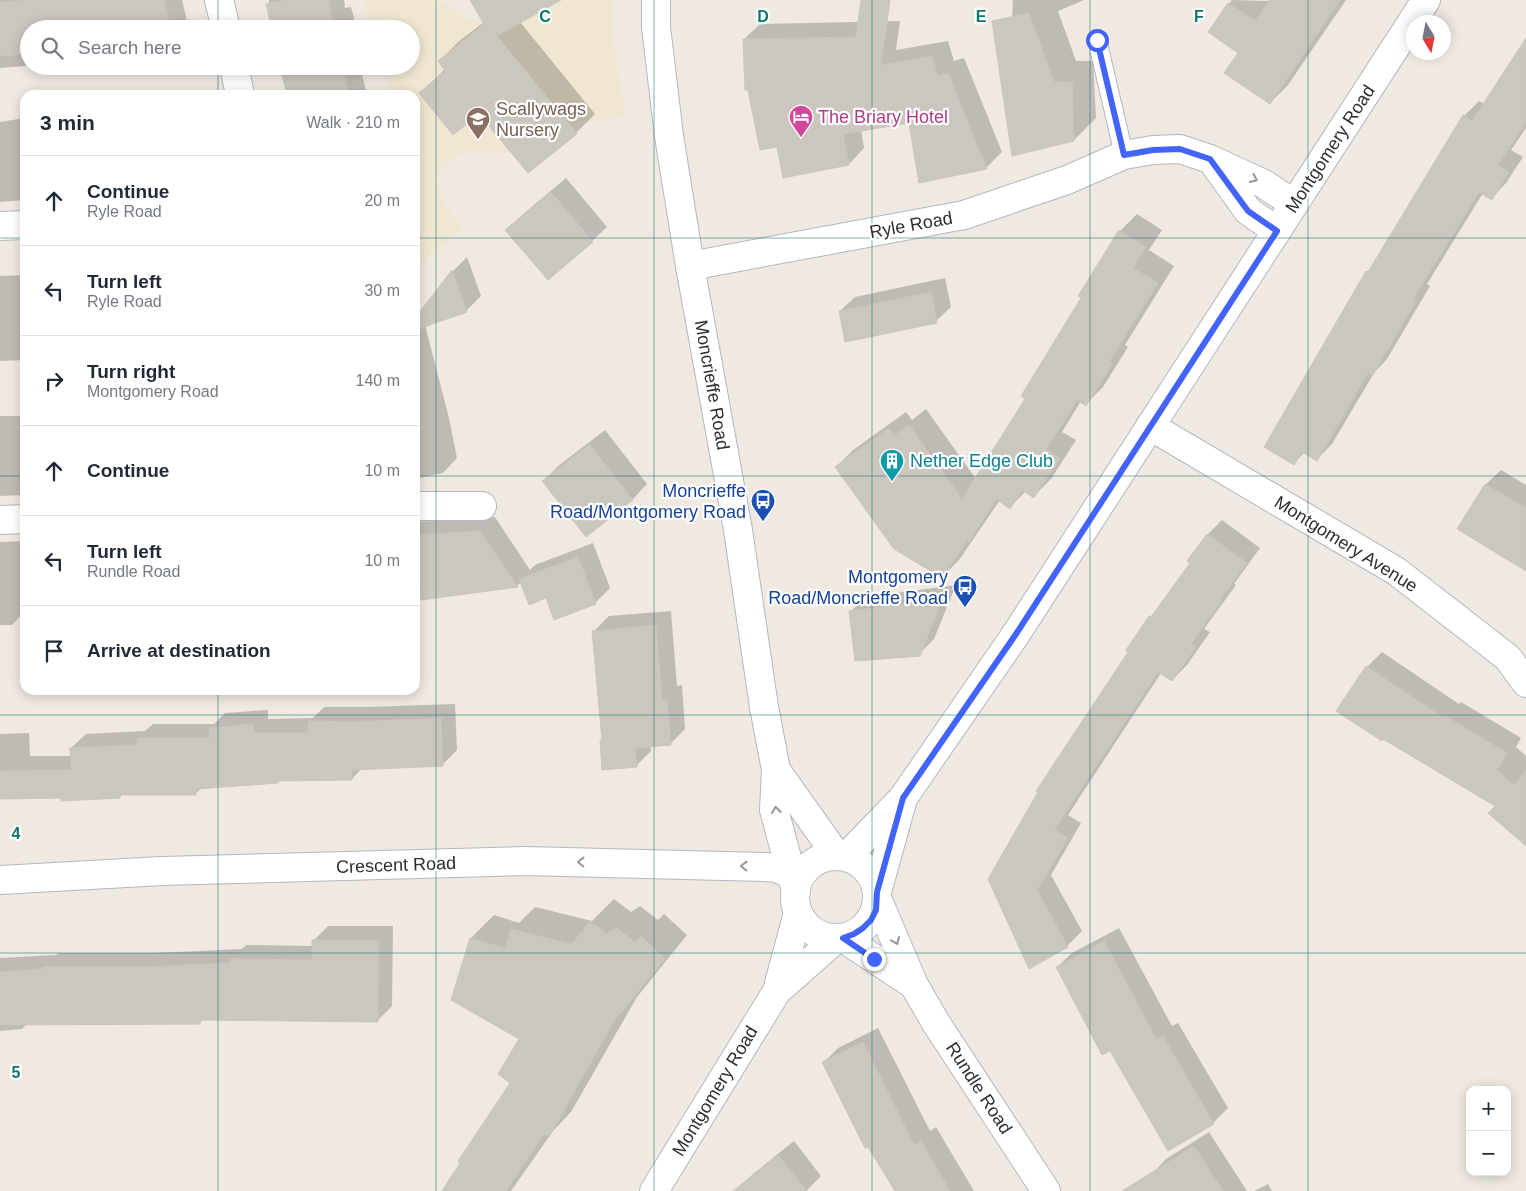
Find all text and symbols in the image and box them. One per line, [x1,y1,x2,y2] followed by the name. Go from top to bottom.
[539,8,551,25] text: C
[757,8,769,25] text: D
[976,8,987,25] text: E
[1194,8,1204,25] text: F
[1406,15,1451,60] north arrow
[20,20,420,75] search box
[1086,29,1109,52] route start
[38,34,66,62] icon: search
[78,37,182,58] text: Search here
[1281,81,1379,217] street label: Montgomery Road
[496,99,586,140] place label: Scallywags Nursery
[788,104,814,138] hotel icon: The Briary Hotel
[465,106,491,140] school or university icon: Scallywags Nursery
[818,107,948,127] place label: The Briary Hotel
[40,111,95,134] text: 3 min
[306,114,400,131] text: Walk · 210 m
[1249,173,1258,184] one-way arrow
[87,181,169,202] text: Continue
[40,187,68,215] icon: ahead
[364,192,400,209] text: 20 m
[87,203,162,220] text: Ryle Road
[868,208,954,242] street label: Ryle Road
[87,271,162,292] text: Turn left
[40,277,68,305] icon: left
[364,282,400,299] text: 30 m
[87,293,162,310] text: Ryle Road
[691,318,733,452] street label: Moncrieffe Road
[87,361,175,382] text: Turn right
[40,367,68,395] icon: right
[356,372,400,389] text: 140 m
[87,383,219,400] text: Montgomery Road
[879,448,905,482] building icon: Nether Edge Club
[910,451,1053,471] place label: Nether Edge Club
[40,457,68,485] icon: ahead
[87,460,169,481] text: Continue
[364,462,400,479] text: 10 m
[550,481,746,522] place label: Moncrieffe Road/Montgomery Road
[750,488,776,522] bus stop icon: Moncrieffe Road/Montgomery Road
[1271,492,1421,596] street label: Montgomery Avenue
[87,541,162,562] text: Turn left
[40,547,68,575] icon: left
[364,552,400,569] text: 10 m
[87,563,180,580] text: Rundle Road
[768,567,948,608] place label: Montgomery Road/Moncrieffe Road
[952,574,978,608] bus stop icon: Montgomery Road/Moncrieffe Road
[40,637,68,665] icon: arrive
[87,640,271,661] text: Arrive at destination
[770,806,781,814] one-way arrow
[12,825,21,842] text: 4
[336,853,456,877] street label: Crescent Road
[577,857,585,868] one-way arrow
[739,861,747,872] one-way arrow
[890,936,900,945] one-way arrow
[863,948,886,971] route end
[668,1022,762,1160] street label: Montgomery Road
[942,1038,1016,1138] street label: Rundle Road
[12,1064,21,1081] text: 5
[1466,1086,1511,1176] map controls
[1466,1086,1511,1131] button: +
[1466,1131,1511,1176] button: −

